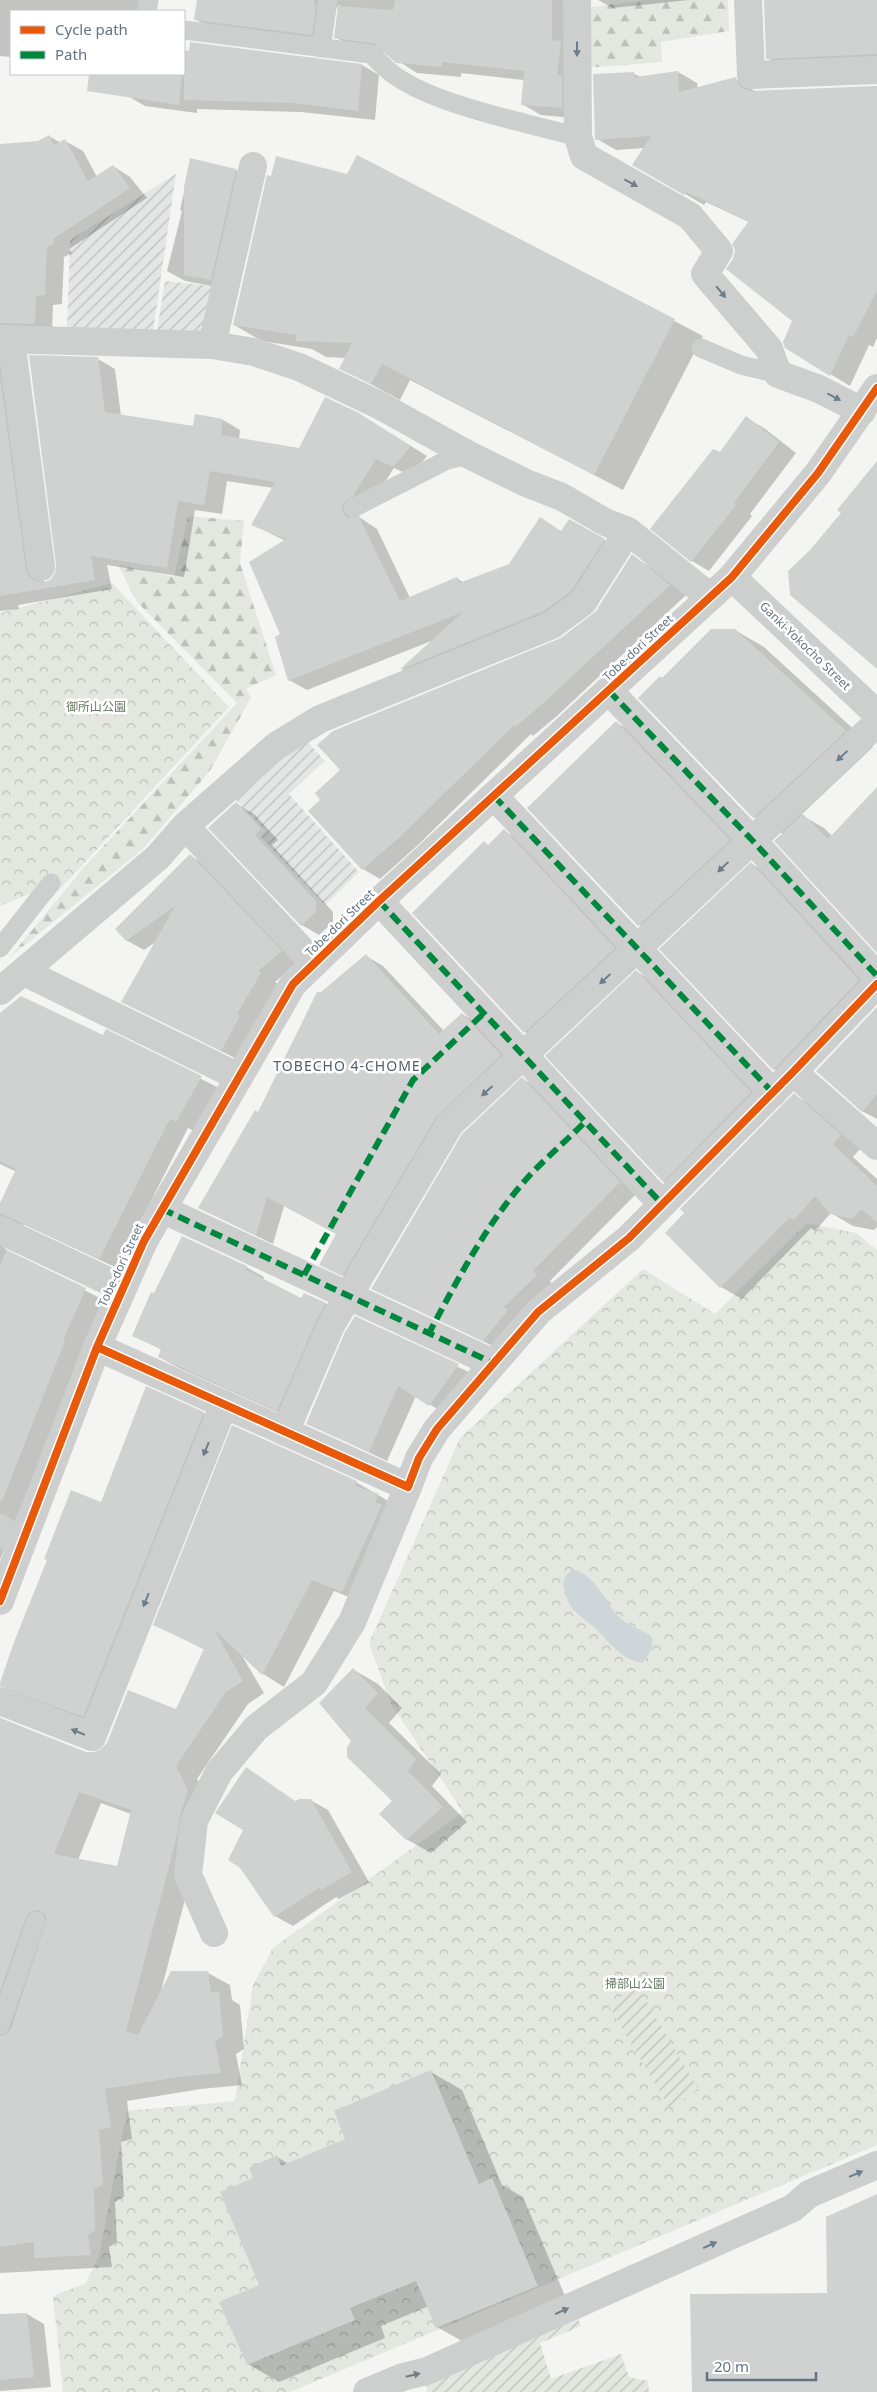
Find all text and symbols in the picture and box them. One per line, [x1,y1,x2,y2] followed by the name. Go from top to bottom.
[10,10,185,75] legend
[55,19,128,39] text: Cycle path
[573,41,581,57] one-way arrow
[55,44,87,64] text: Path
[624,179,637,188] one-way arrow
[715,285,726,298] one-way arrow
[827,393,841,401] one-way arrow
[756,598,855,694] street label: Ganki-Yokocho Street
[599,610,677,685] street label: Tobe-dori Street
[66,698,126,715] park label: 御所山公園
[836,750,848,762] one-way arrow
[717,861,729,873] one-way arrow
[301,885,379,960] street label: Tobe-dori Street
[599,973,611,985] one-way arrow
[273,1056,421,1075] district label: TOBECHO 4-CHOME
[480,1085,493,1096] one-way arrow
[94,1220,148,1309] street label: Tobe-dori Street
[202,1442,210,1457] one-way arrow
[142,1593,150,1608] one-way arrow
[70,1727,85,1735] one-way arrow
[605,1975,665,1992] park label: 掃部山公園
[848,2169,863,2177] one-way arrow
[703,2240,717,2248] one-way arrow
[555,2307,569,2315] one-way arrow
[707,2350,816,2382] scale bar
[714,2356,749,2376] text: 20 m
[405,2371,420,2379] one-way arrow

